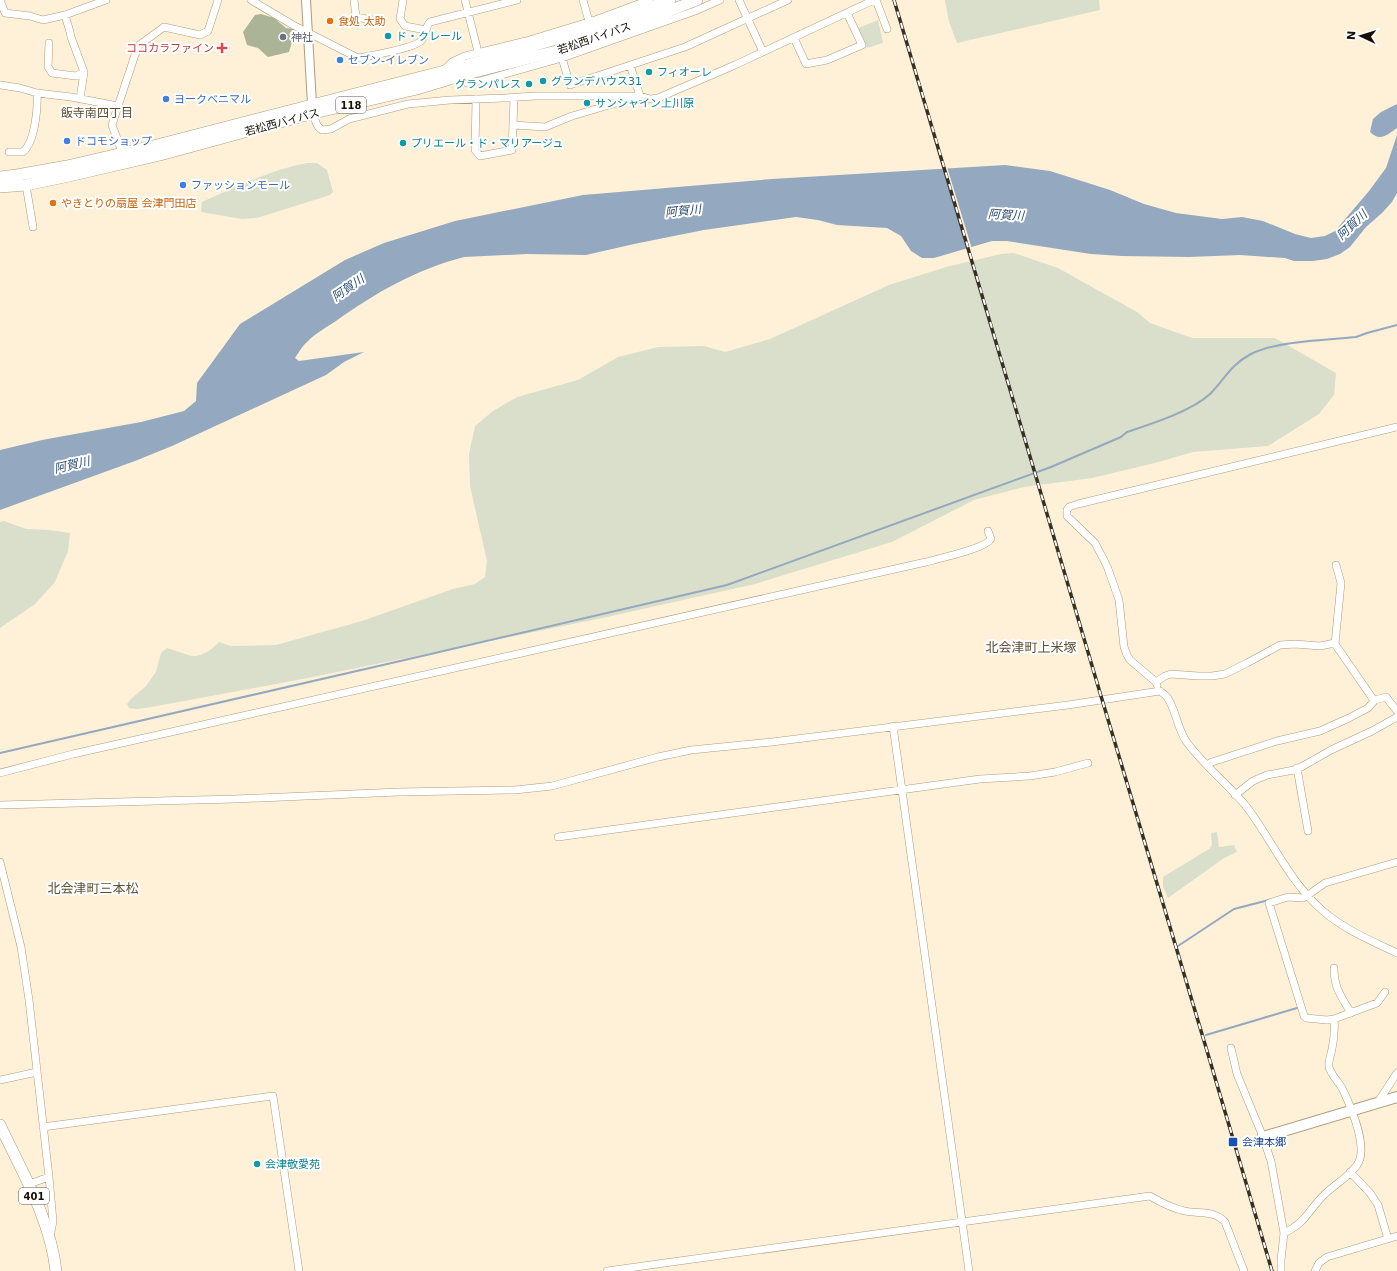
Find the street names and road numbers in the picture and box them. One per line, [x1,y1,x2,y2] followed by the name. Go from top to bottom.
[556,20,633,57] street label: 若松西バイパス
[336,97,366,113] road number: 118
[243,106,321,139] street label: 若松西バイパス
[19,1188,49,1204] road number: 401

